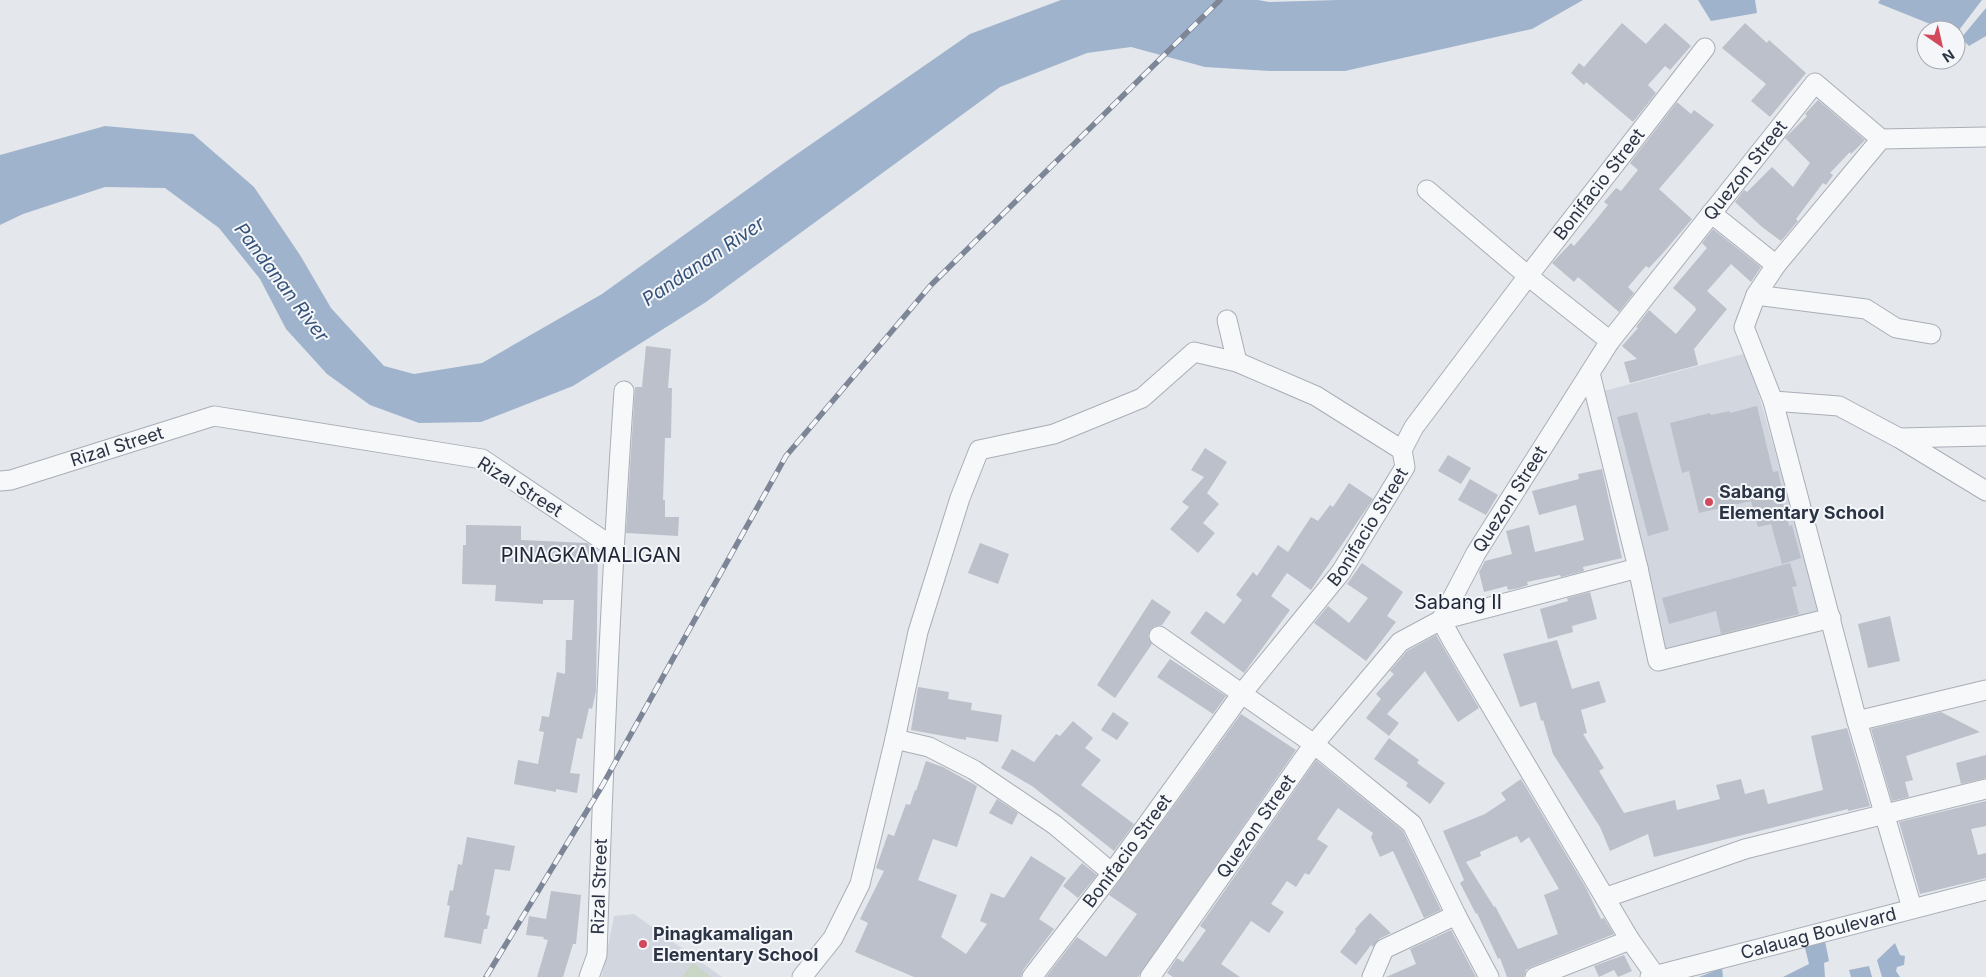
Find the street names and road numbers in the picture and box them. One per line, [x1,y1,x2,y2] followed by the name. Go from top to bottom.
[1699,116,1791,224] street label: Quezon Street
[1549,124,1649,244] street label: Bonifacio Street
[68,422,166,471] street label: Rizal Street
[1468,442,1551,556] street label: Quezon Street
[474,452,567,521] street label: Rizal Street
[1323,464,1412,590] street label: Bonifacio Street
[1212,770,1299,882] street label: Quezon Street
[1078,790,1176,912] street label: Bonifacio Street
[587,838,611,935] street label: Rizal Street
[1738,903,1898,963] street label: Calauag Boulevard

